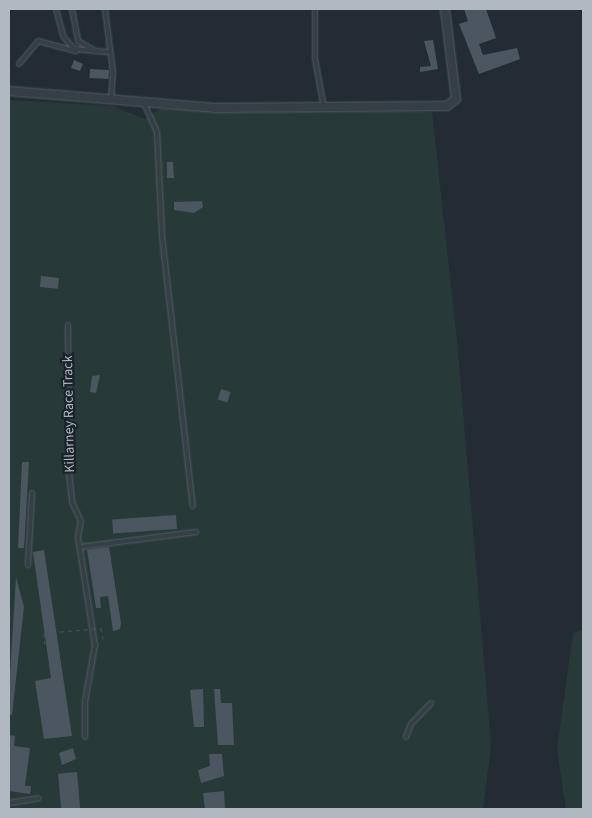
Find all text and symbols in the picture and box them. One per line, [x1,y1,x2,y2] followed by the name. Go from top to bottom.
[60,355,78,473] street label: Killarney Race Track

